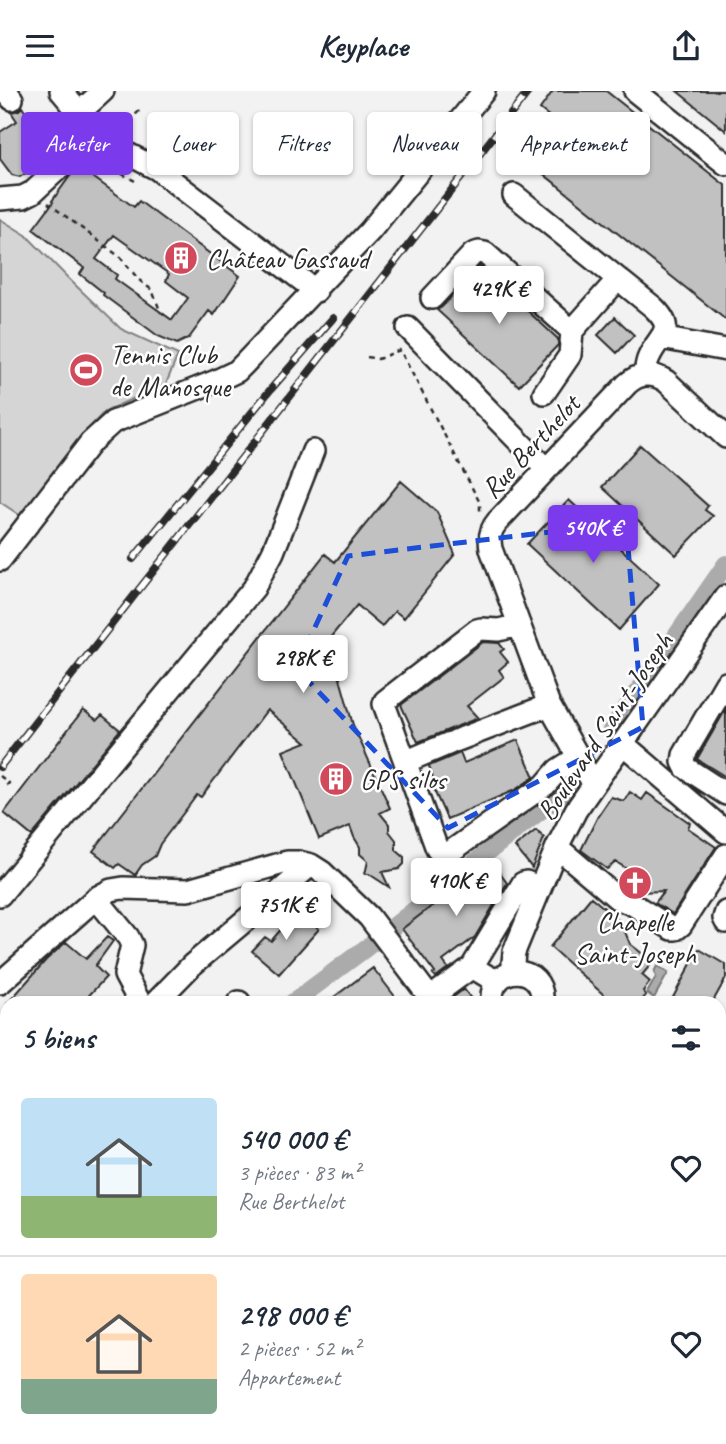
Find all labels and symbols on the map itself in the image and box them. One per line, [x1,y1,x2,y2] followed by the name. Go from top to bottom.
[162,239,200,277] building icon: Château Gassaud
[206,241,373,276] place label: Château Gassaud
[442,267,556,326] pin: 429K €
[110,337,232,404] place label: Tennis Club de Manosque
[67,351,105,389] sports icon: Tennis Club de Manosque
[474,385,589,506] street label: Rue Berthelot
[536,505,650,565] pin: 540K €
[529,625,680,827] street label: Boulevard Saint-Joseph
[246,635,360,695] pin: 298K €
[317,760,355,798] building icon: GPS silos
[360,762,448,797] place label: GPS silos
[399,859,513,918] pin: 410K €
[616,864,654,902] church icon: Chapelle Saint-Joseph
[229,883,343,942] pin: 751K €
[574,904,696,971] place label: Chapelle Saint-Joseph

